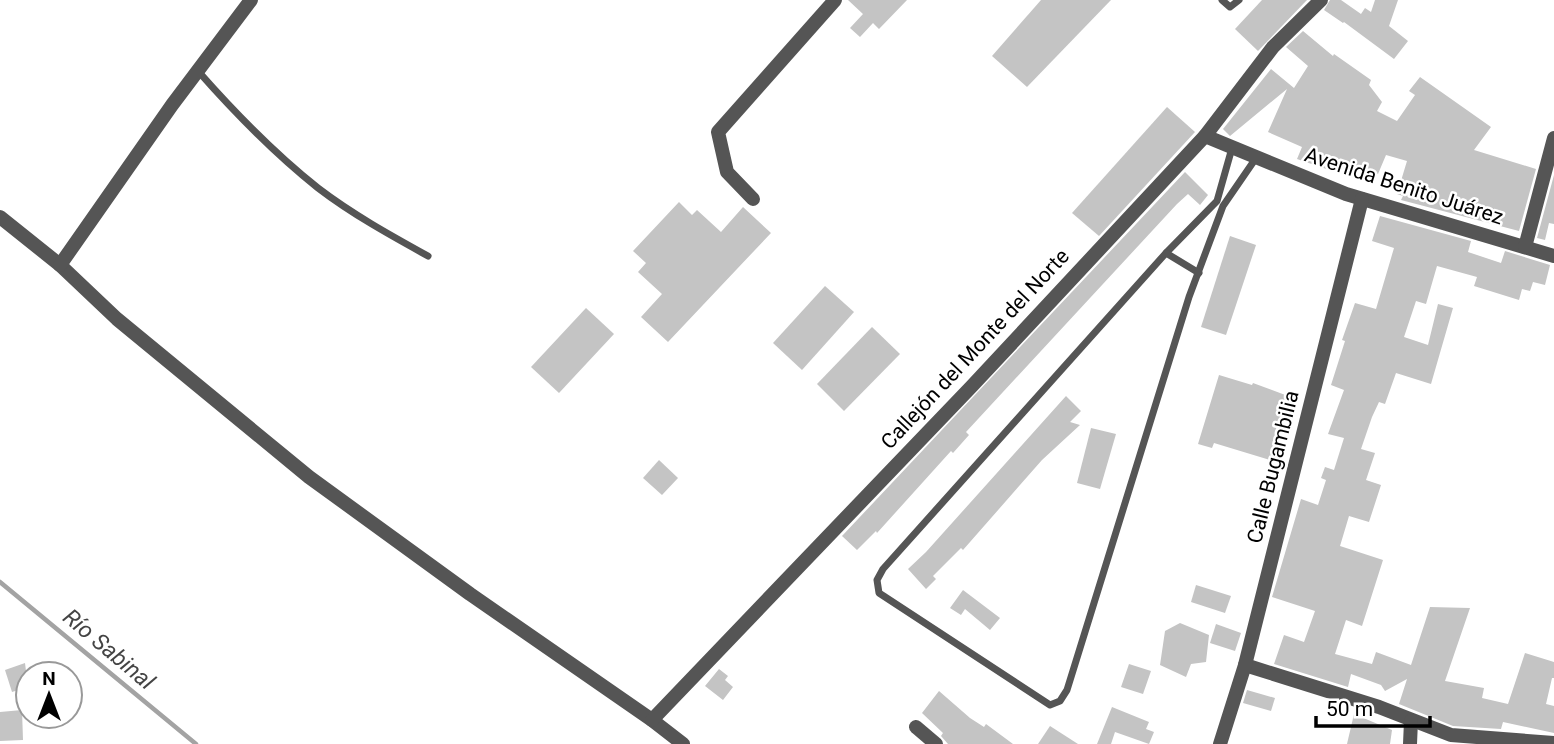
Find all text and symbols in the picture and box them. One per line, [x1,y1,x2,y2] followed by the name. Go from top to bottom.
[1302,143,1506,229] street label: Avenida Benito Juárez
[876,244,1074,454] street label: Callejón del Monte del Norte
[1242,388,1304,546] street label: Calle Bugambilia
[58,603,160,696] water label: Río Sabinal
[14,660,84,730] north arrow
[42,667,56,690] text: N
[1316,684,1430,728] scale bar
[1326,697,1373,721] text: 50 m

